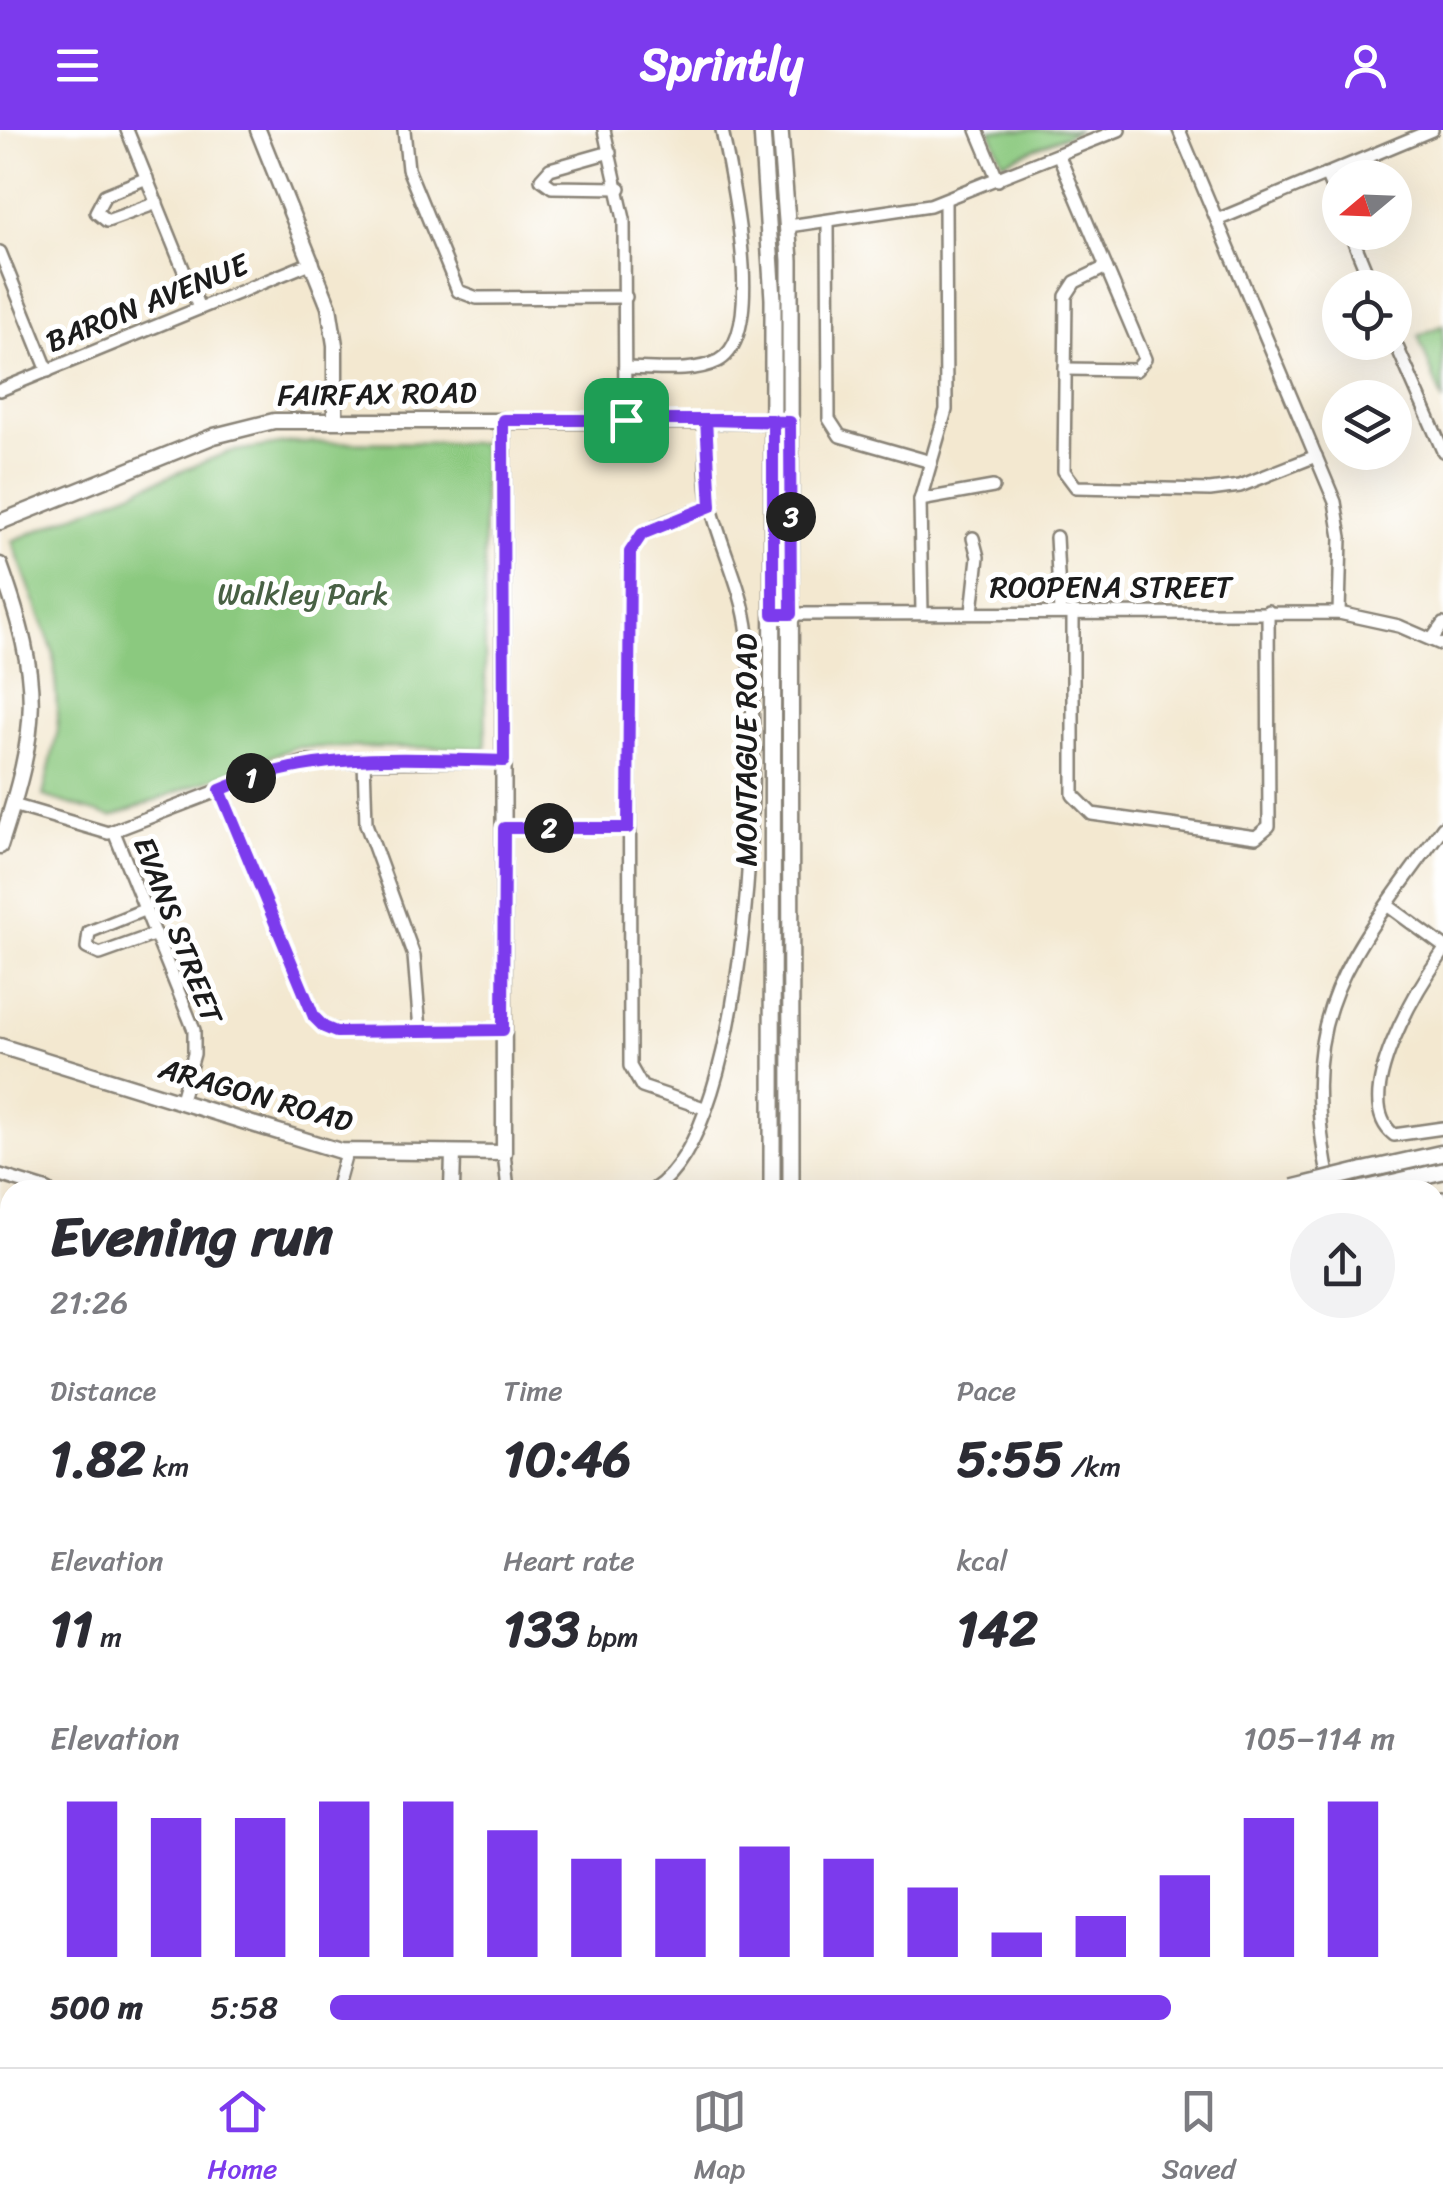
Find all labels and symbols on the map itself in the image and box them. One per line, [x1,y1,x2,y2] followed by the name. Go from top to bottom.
[1322,160,1412,250] north arrow
[37,237,259,368] street label: BARON AVENUE
[277,365,477,423] street label: FAIRFAX ROAD
[584,378,669,463] pin
[766,492,816,542] pin: 3
[990,560,1235,614] street label: ROOPENA STREET
[217,567,389,621] park label: Walkley Park
[719,633,773,867] street label: MONTAGUE ROAD
[226,753,276,803] pin: 1
[524,803,574,853] pin: 2
[117,828,239,1034] street label: EVANS STREET
[152,1041,359,1148] street label: ARAGON ROAD

